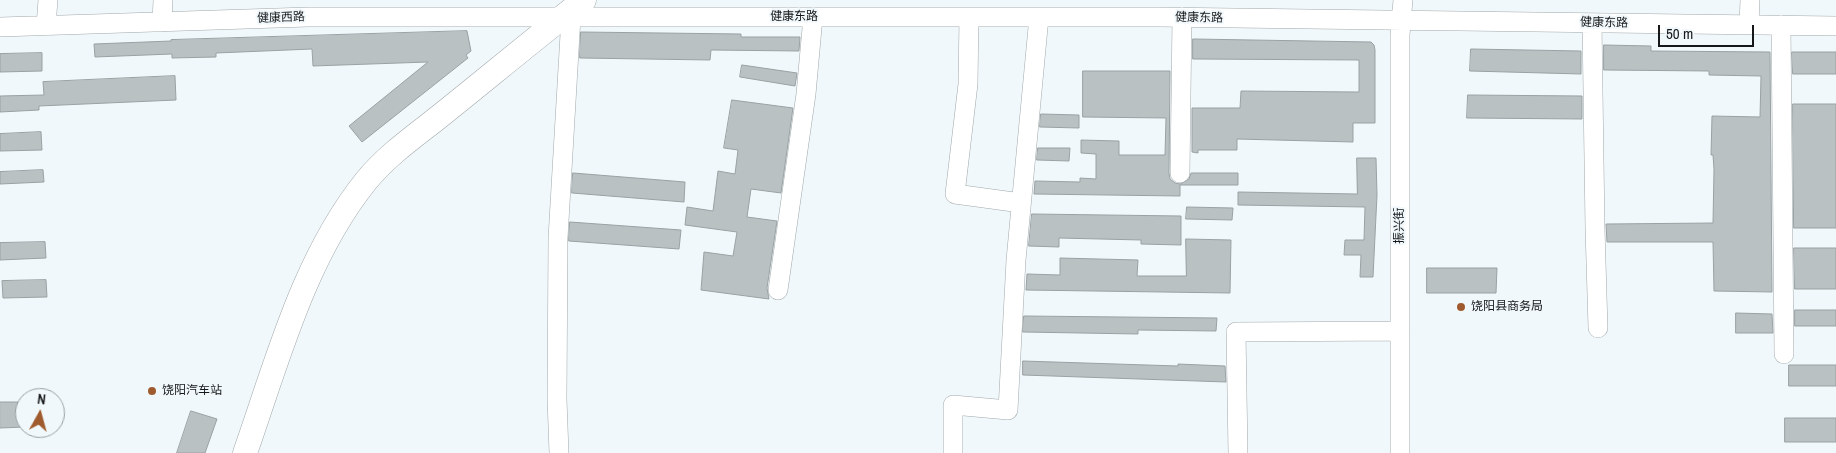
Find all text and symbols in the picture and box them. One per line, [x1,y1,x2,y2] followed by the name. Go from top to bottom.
[257,10,305,26] street label: 健康西路
[770,10,818,24] street label: 健康东路
[1175,10,1223,26] street label: 健康东路
[1580,15,1628,31] street label: 健康东路
[1661,15,1757,47] scale bar
[1666,23,1693,44] text: 50 m
[1393,208,1407,244] street label: 振兴街
[1471,300,1543,314] place label: 饶阳县商务局
[1455,301,1467,313] marker: 饶阳县商务局
[162,384,222,398] place label: 饶阳汽车站
[146,385,158,397] marker: 饶阳汽车站
[15,388,65,438] north arrow
[36,390,47,409] text: N

